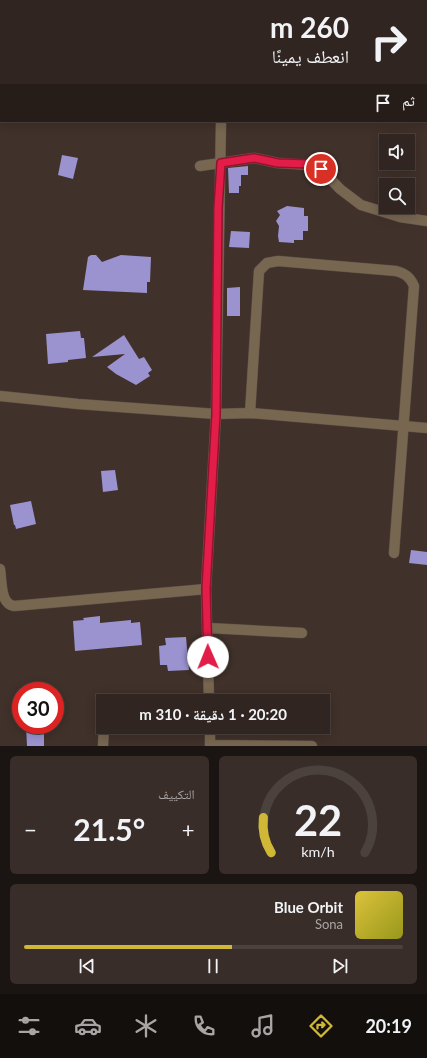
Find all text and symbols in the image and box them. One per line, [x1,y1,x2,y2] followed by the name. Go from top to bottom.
[270,10,349,44] text: 260 m
[363,16,415,68] icon: right
[272,45,349,67] text: انعطف يمينًا
[402,91,415,109] text: ثم
[372,92,394,114] icon: arrive
[379,134,415,214] map controls
[379,134,415,170] button: sound
[304,152,338,186] pin
[310,158,332,180] icon: arrive
[379,178,415,214] button: search
[187,636,229,678] position arrow
[12,682,64,734] speed limit sign: 30
[139,705,287,723] text: 20:20 · 1 دقيقة · 310 m
[158,786,195,802] text: التكييف
[294,795,342,845] text: 22
[73,811,145,847] text: 21.5°
[24,816,37,843] text: −
[182,816,194,843] text: +
[301,843,334,860] text: km/h
[274,898,343,916] text: Blue Orbit
[315,916,343,932] text: Sona
[76,955,98,977] icon: previous
[202,955,224,977] icon: pause
[329,955,351,977] icon: next
[15,1012,43,1040] icon: filters
[74,1012,102,1040] icon: car
[132,1012,160,1040] icon: climate
[190,1012,218,1040] icon: phone
[249,1012,277,1040] icon: music
[307,1012,335,1040] icon: directions
[365,1015,412,1037] text: 20:19

